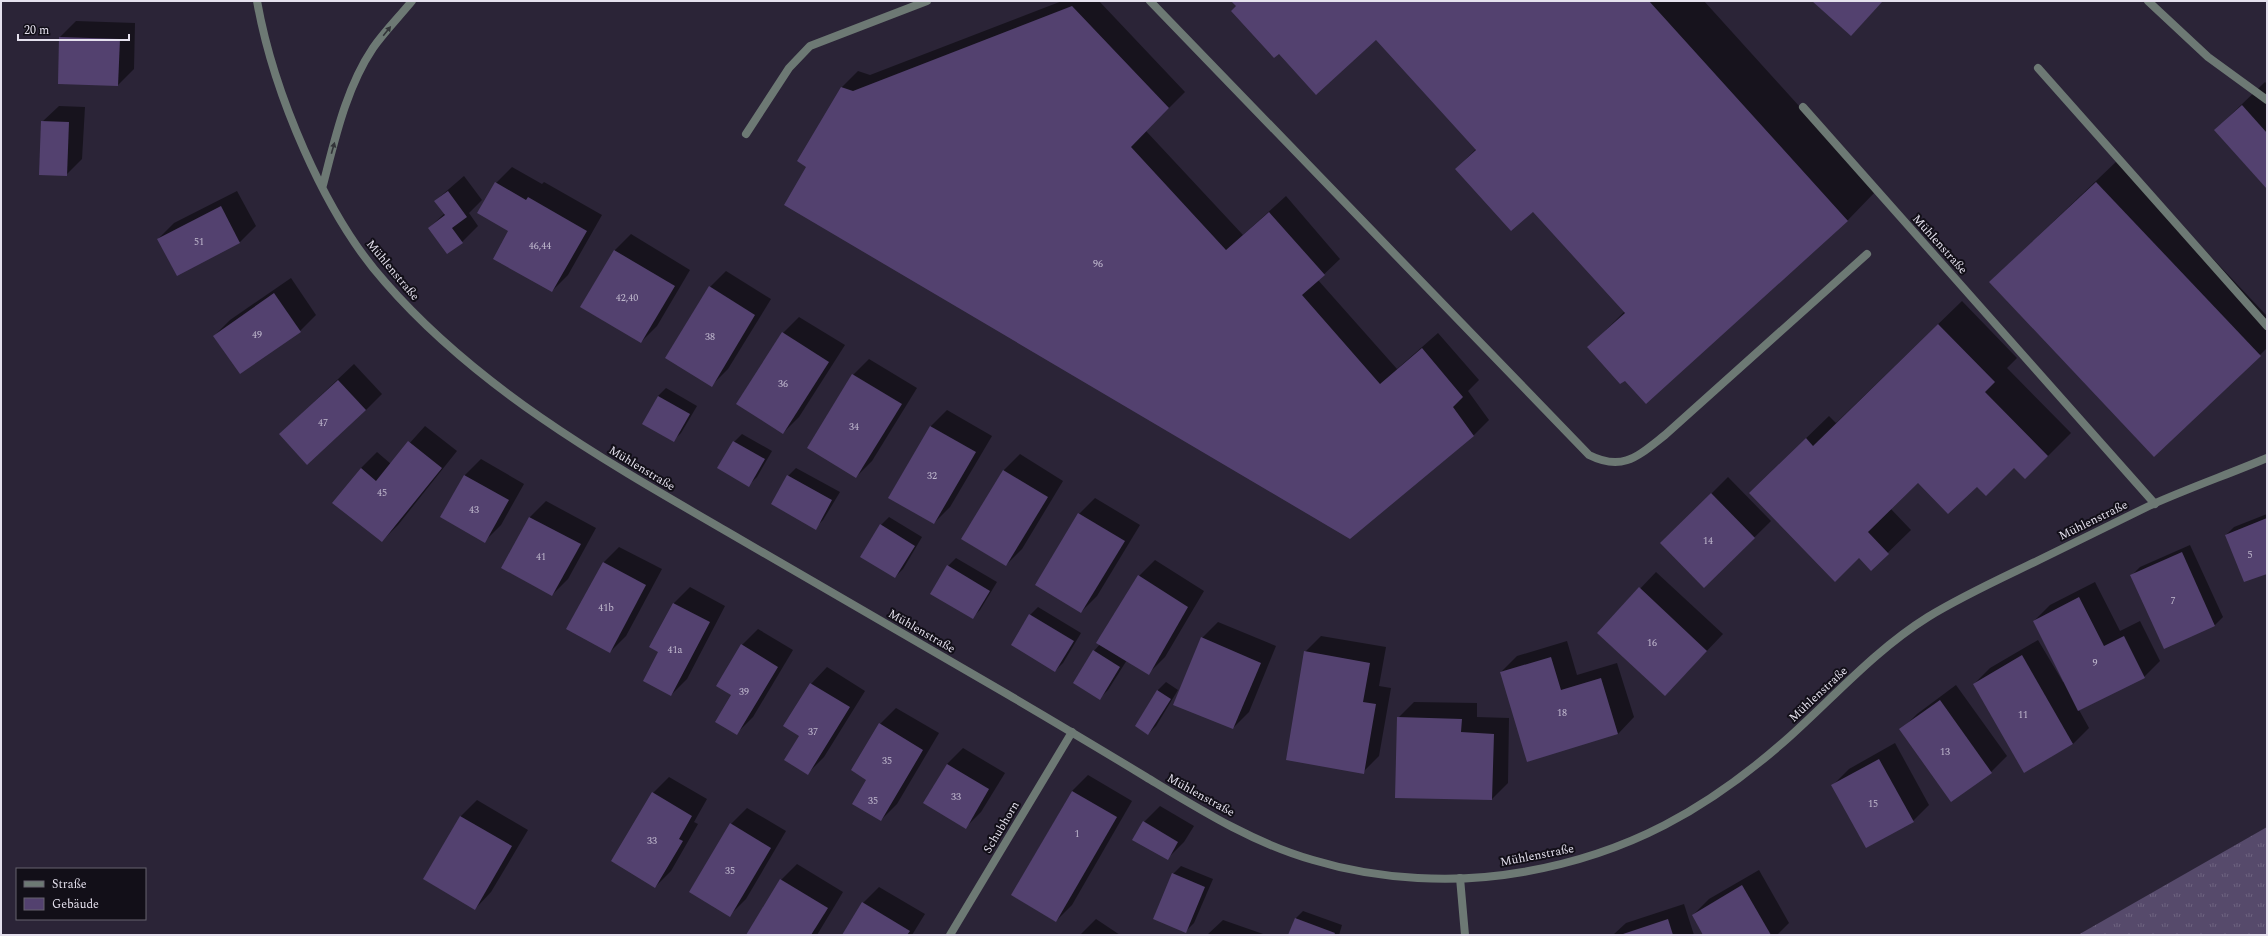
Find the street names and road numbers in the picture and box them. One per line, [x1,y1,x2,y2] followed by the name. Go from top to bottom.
[1908,210,1972,279] street label: Mühlenstraße
[361,236,424,305] street label: Mühlenstraße
[605,441,679,496] street label: Mühlenstraße
[2055,495,2131,545] street label: Mühlenstraße
[885,605,959,658] street label: Mühlenstraße
[1785,662,1852,727] street label: Mühlenstraße
[1163,769,1238,822] street label: Mühlenstraße
[978,797,1025,857] street label: Schubhorn
[1499,839,1576,872] street label: Mühlenstraße

